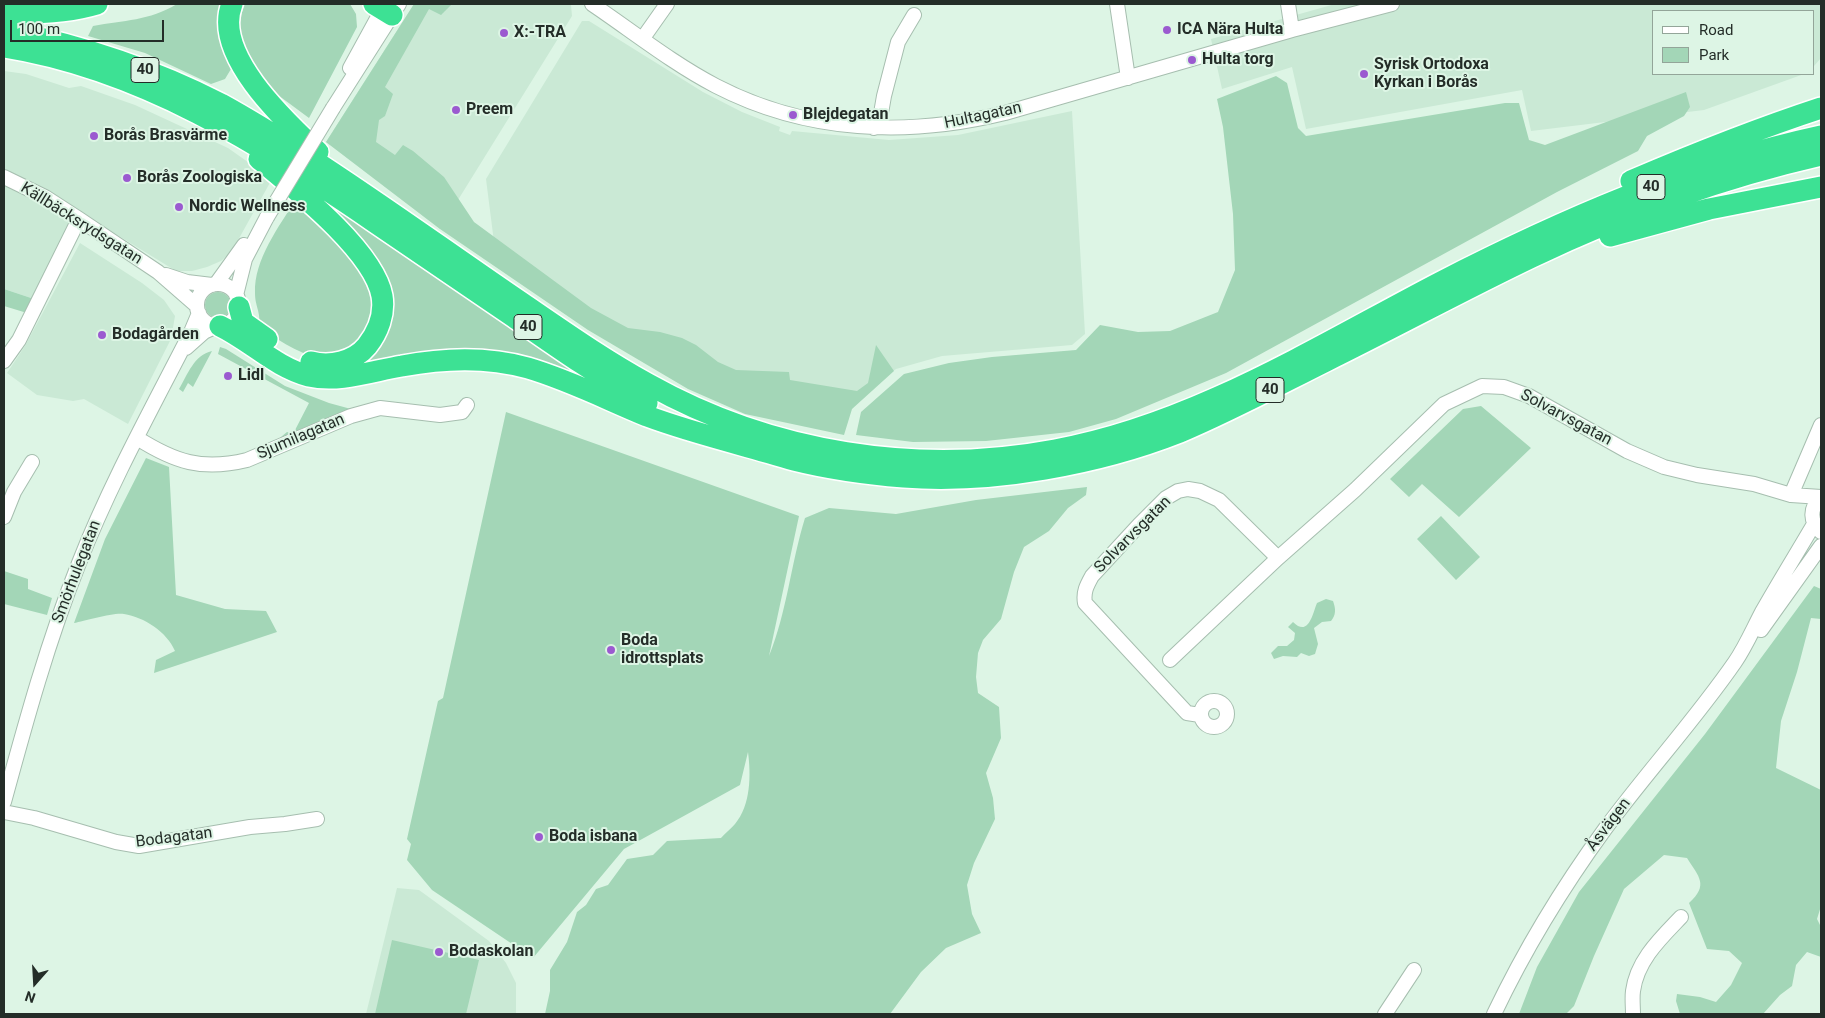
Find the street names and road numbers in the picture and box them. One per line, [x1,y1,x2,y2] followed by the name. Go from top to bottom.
[131,58,159,82] road number: 40
[943,98,1023,134] street label: Hultagatan
[1637,174,1665,200] road number: 40
[17,179,145,269] street label: Källbäcksrydsgatan
[514,314,542,340] road number: 40
[1256,378,1284,402] road number: 40
[1517,386,1615,450] street label: Solvarvsgatan
[254,410,348,464] street label: Sjumilagatan
[1091,493,1175,577] street label: Solvarvsgatan
[49,518,105,626] street label: Smörhulegatan
[1583,795,1635,855] street label: Åsvägen
[134,824,214,852] street label: Bodagatan

